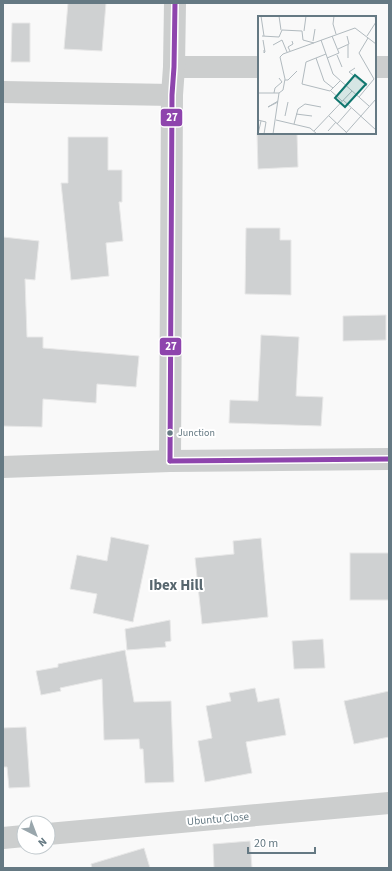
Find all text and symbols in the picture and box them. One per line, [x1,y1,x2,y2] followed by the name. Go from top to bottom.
[258,16,376,134] inset map
[160,108,183,127] line badge: 27
[166,110,178,125] text: 27
[159,337,182,356] line badge: 27
[165,339,177,354] text: 27
[178,426,215,440] place label: Junction
[165,428,175,438] marker: Junction
[149,575,204,596] district label: Ibex Hill
[186,809,250,829] street label: Ubuntu Close
[16,815,56,855] north arrow
[248,829,315,855] scale bar
[35,834,50,850] text: N
[254,835,278,852] text: 20 m

